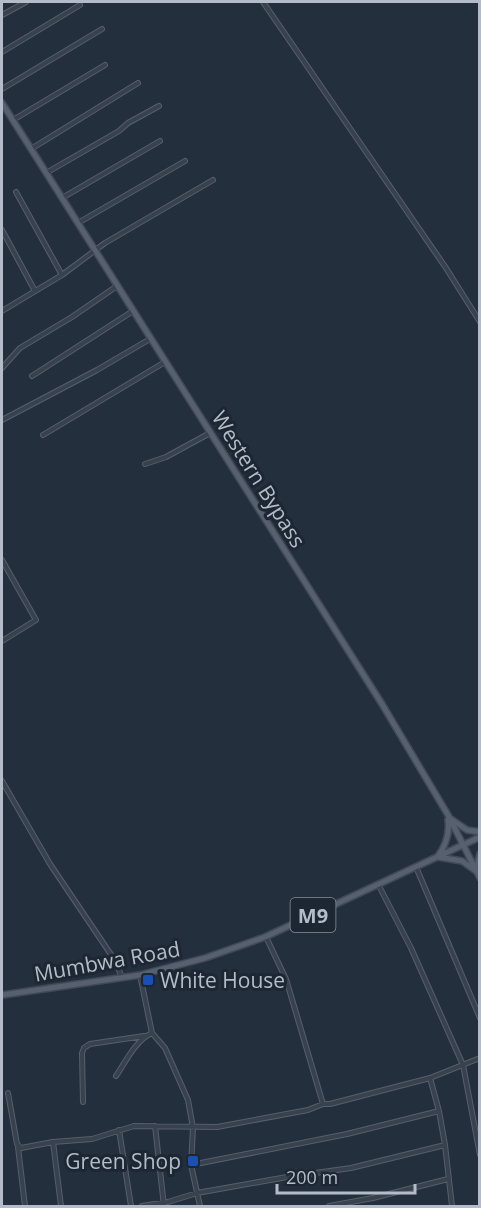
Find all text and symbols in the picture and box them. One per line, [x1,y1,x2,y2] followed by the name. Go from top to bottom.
[206,405,312,553] street label: Western Bypass
[290,898,336,932] road number: M9
[32,934,182,988] street label: Mumbwa Road
[160,966,285,994] place label: White House
[141,973,155,987] marker: White House
[65,1147,181,1175] place label: Green Shop
[186,1154,200,1168] marker: Green Shop
[277,1157,415,1195] scale bar
[286,1165,338,1189] text: 200 m

